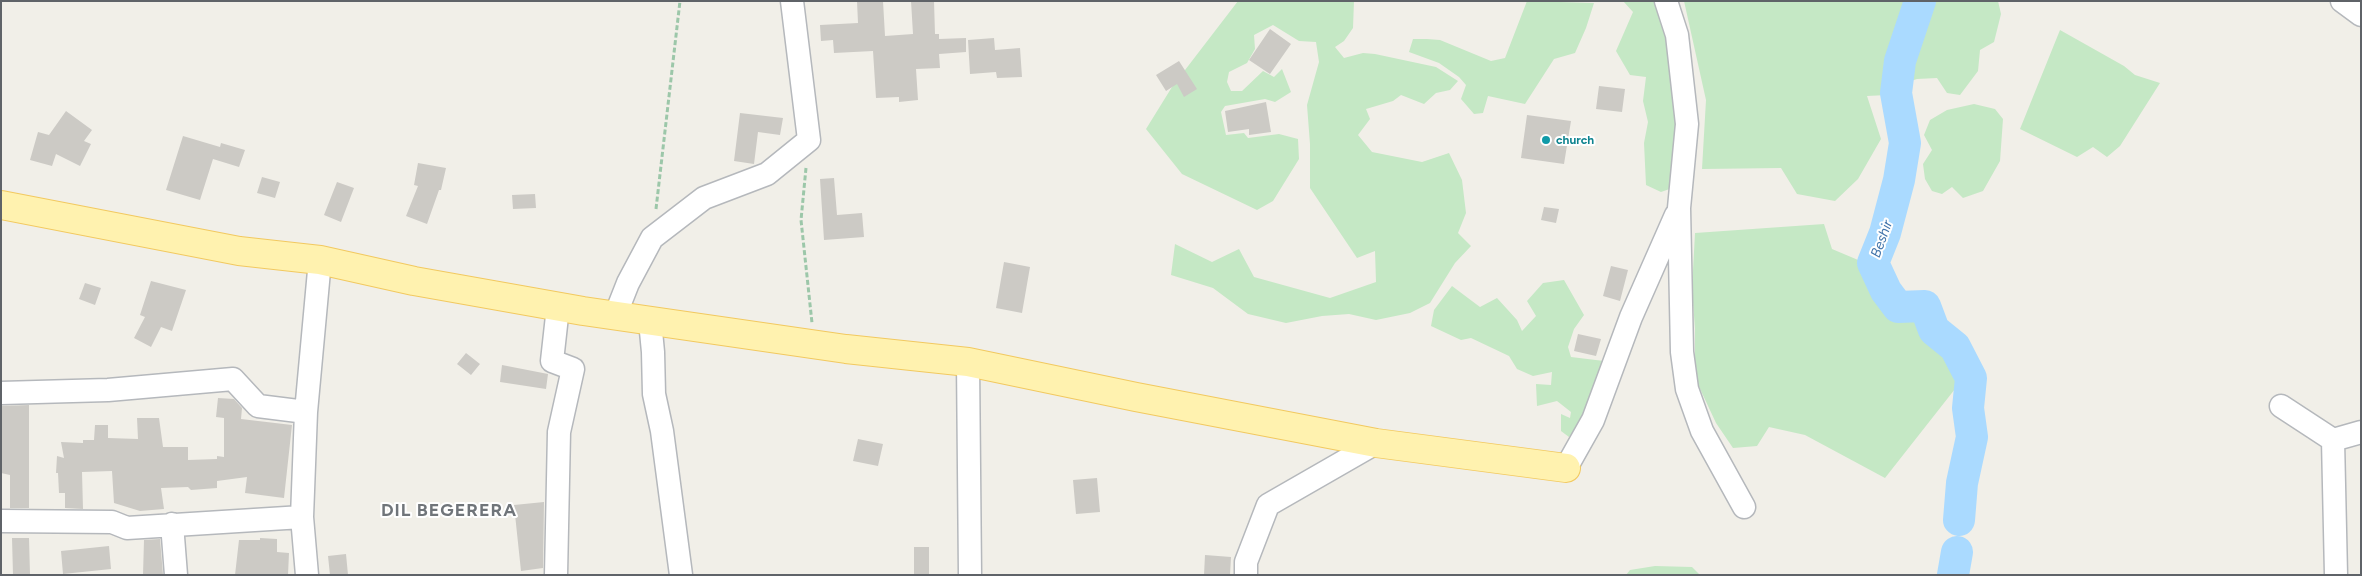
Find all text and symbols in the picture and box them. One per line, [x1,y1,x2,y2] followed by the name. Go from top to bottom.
[1556,133,1594,147] place label: church
[1540,134,1552,146] marker: church
[1868,218,1896,260] water label: Beshir
[379,500,519,522] district label: DIL BEGERERA

